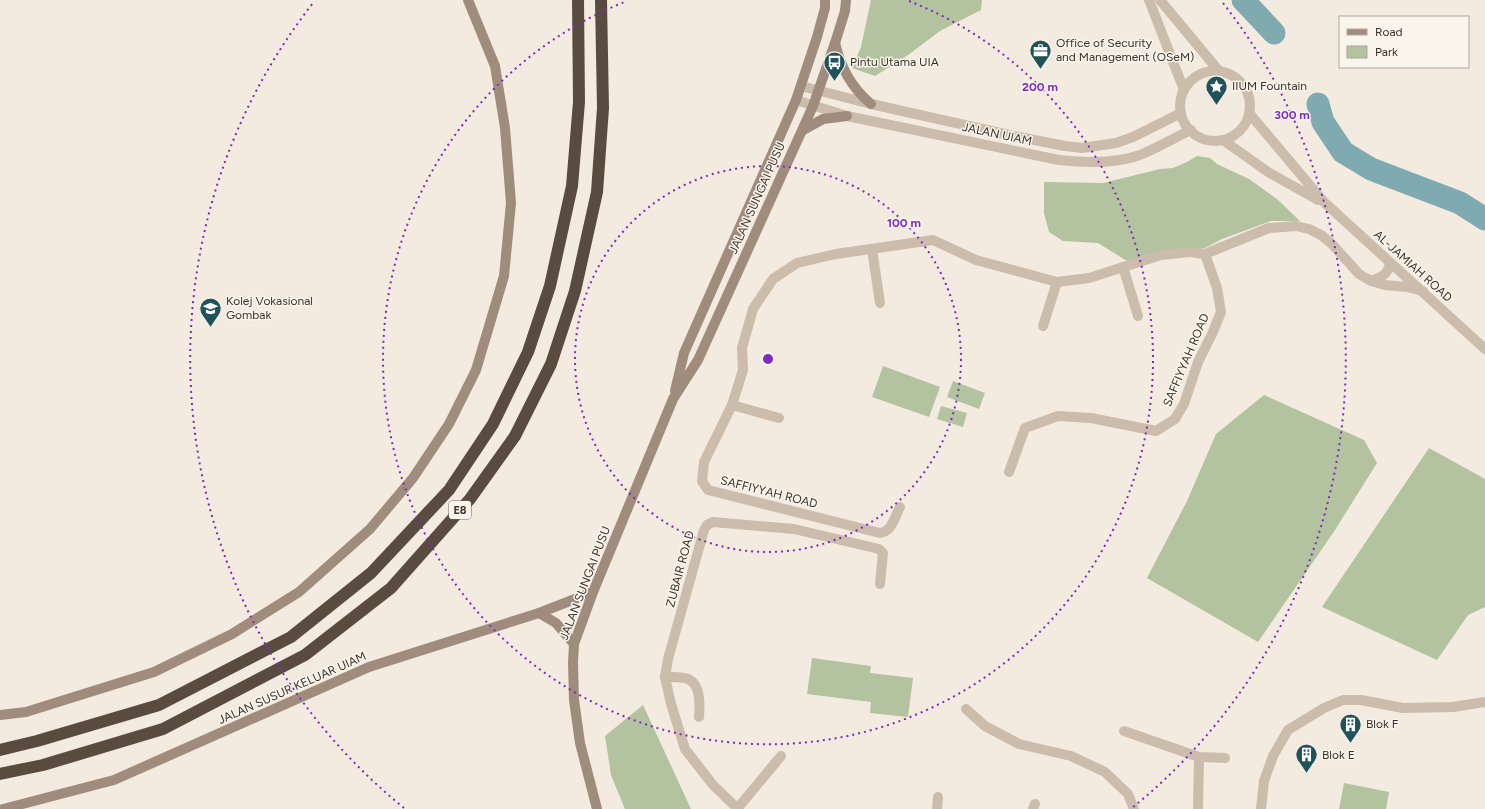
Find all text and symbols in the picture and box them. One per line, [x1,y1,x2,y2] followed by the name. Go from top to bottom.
[1339,16,1469,68] legend
[1375,25,1403,39] text: Road
[1056,36,1194,64] place label: Office of Security and Management (OSeM)
[1027,37,1053,70] office icon: Office of Security and Management (OSeM)
[1375,45,1398,59] text: Park
[821,49,847,82] bus stop icon: Pintu Utama UIA
[850,55,939,69] place label: Pintu Utama UIA
[1203,73,1229,106] place icon: IIUM Fountain
[1232,79,1307,93] place label: IIUM Fountain
[1022,80,1058,94] text: 200 m
[1274,108,1310,122] text: 300 m
[961,120,1033,148] street label: JALAN UIAM
[726,140,788,256] street label: JALAN SUNGAI PUSU
[887,216,921,230] text: 100 m
[1371,227,1455,305] street label: AL-JAMIAH ROAD
[226,294,313,322] place label: Kolej Vokasional Gombak
[197,295,223,328] school or university icon: Kolej Vokasional Gombak
[1160,311,1212,409] street label: SAFFIYYAH ROAD
[761,352,775,366] centre of rings
[719,473,819,511] street label: SAFFIYYAH ROAD
[449,501,471,519] road number: E8
[557,524,613,642] street label: JALAN SUNGAI PUSU
[663,529,697,609] street label: ZUBAIR ROAD
[216,649,368,727] street label: JALAN SUSUR KELUAR UIAM
[1337,711,1363,744] building icon: Blok F
[1366,717,1399,731] place label: Blok F
[1294,742,1320,775] building icon: Blok E
[1322,748,1355,762] place label: Blok E

